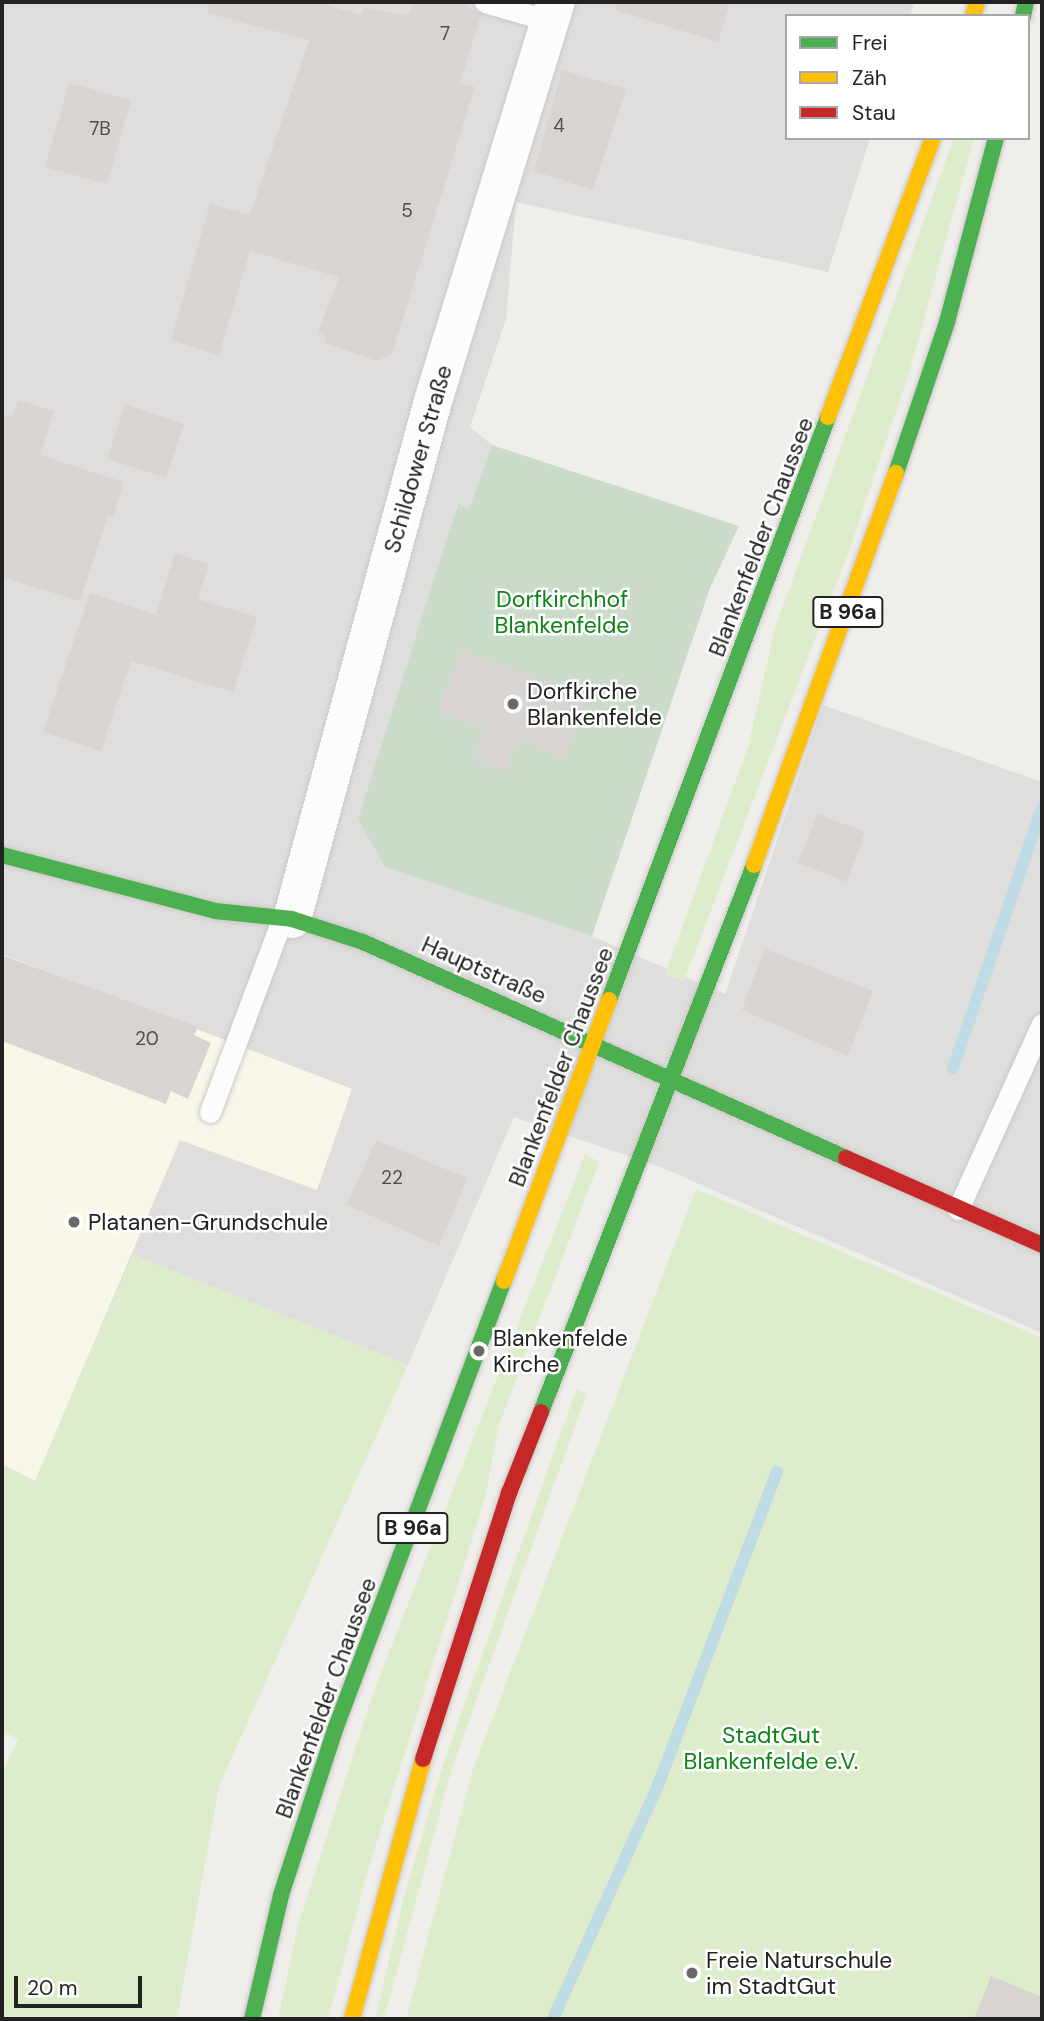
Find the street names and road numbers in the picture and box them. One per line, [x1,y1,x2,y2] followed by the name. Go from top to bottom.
[378,362,458,556] street label: Schildower Straße
[703,413,819,661] street label: Blankenfelder Chaussee
[811,594,885,630] road number: B 96a
[417,930,551,1010] street label: Hauptstraße
[503,943,619,1191] street label: Blankenfelder Chaussee
[376,1510,450,1546] road number: B 96a
[270,1574,382,1822] street label: Blankenfelder Chaussee

